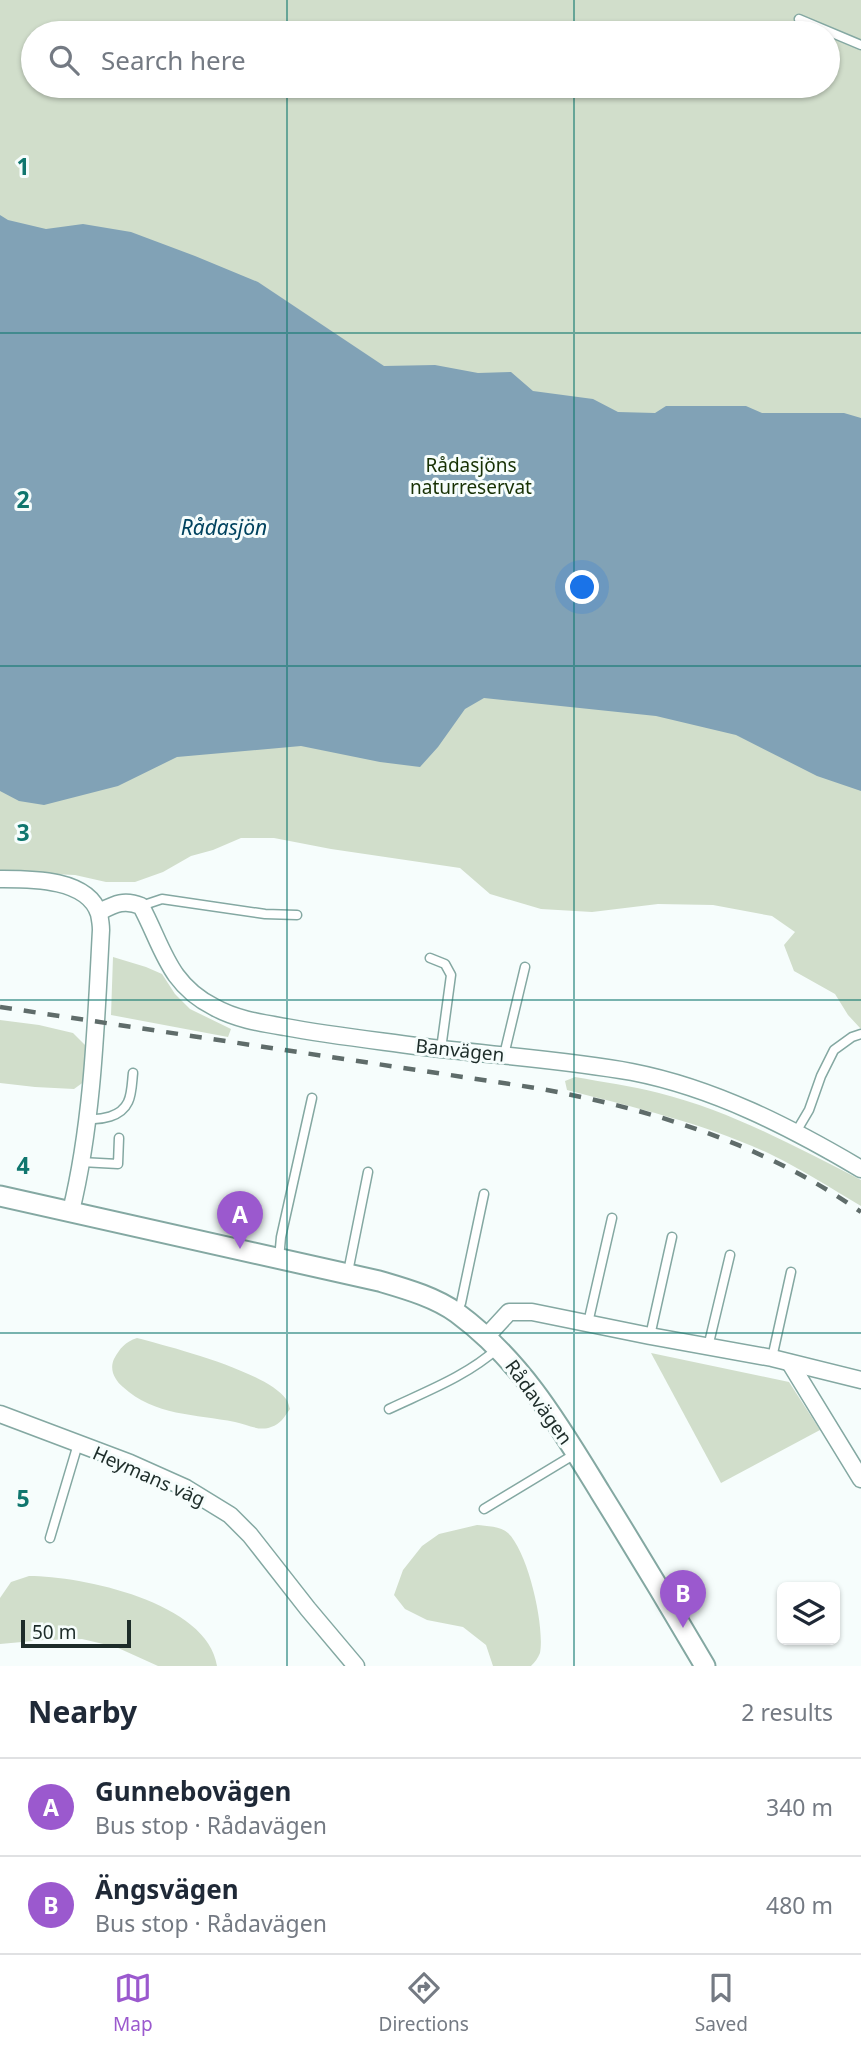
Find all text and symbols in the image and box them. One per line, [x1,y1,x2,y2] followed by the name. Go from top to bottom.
[21,21,840,98] search box
[45,41,83,79] icon: search
[101,42,246,78] text: Search here
[16,150,30,182] text: 1
[410,452,532,500] park label: Rådasjöns naturreservat
[16,483,30,515] text: 2
[181,513,267,541] water label: Rådasjön
[565,570,599,604] your location
[16,816,30,848] text: 3
[414,1032,506,1068] street label: Banvägen
[16,1149,30,1181] text: 4
[217,1191,263,1249] pin: A
[499,1354,579,1450] street label: Rådavägen
[89,1440,209,1512] street label: Heymans väg
[16,1482,30,1514] text: 5
[660,1570,706,1628] pin: B
[777,1582,840,1645] map controls
[777,1582,840,1645] button: layers
[21,1617,131,1649] scale bar
[32,1619,76,1645] text: 50 m
[28,1691,137,1732] text: Nearby
[741,1696,833,1728] text: 2 results
[95,1773,291,1809] text: Gunnebovägen
[43,1791,59,1823] text: A
[766,1791,833,1823] text: 340 m
[95,1809,327,1841] text: Bus stop · Rådavägen
[95,1871,239,1907] text: Ängsvägen
[43,1889,59,1921] text: B
[766,1889,833,1921] text: 480 m
[95,1907,327,1939] text: Bus stop · Rådavägen
[113,1969,153,2037] tab: Map
[379,1969,469,2037] tab: Directions
[695,1969,748,2037] tab: Saved

